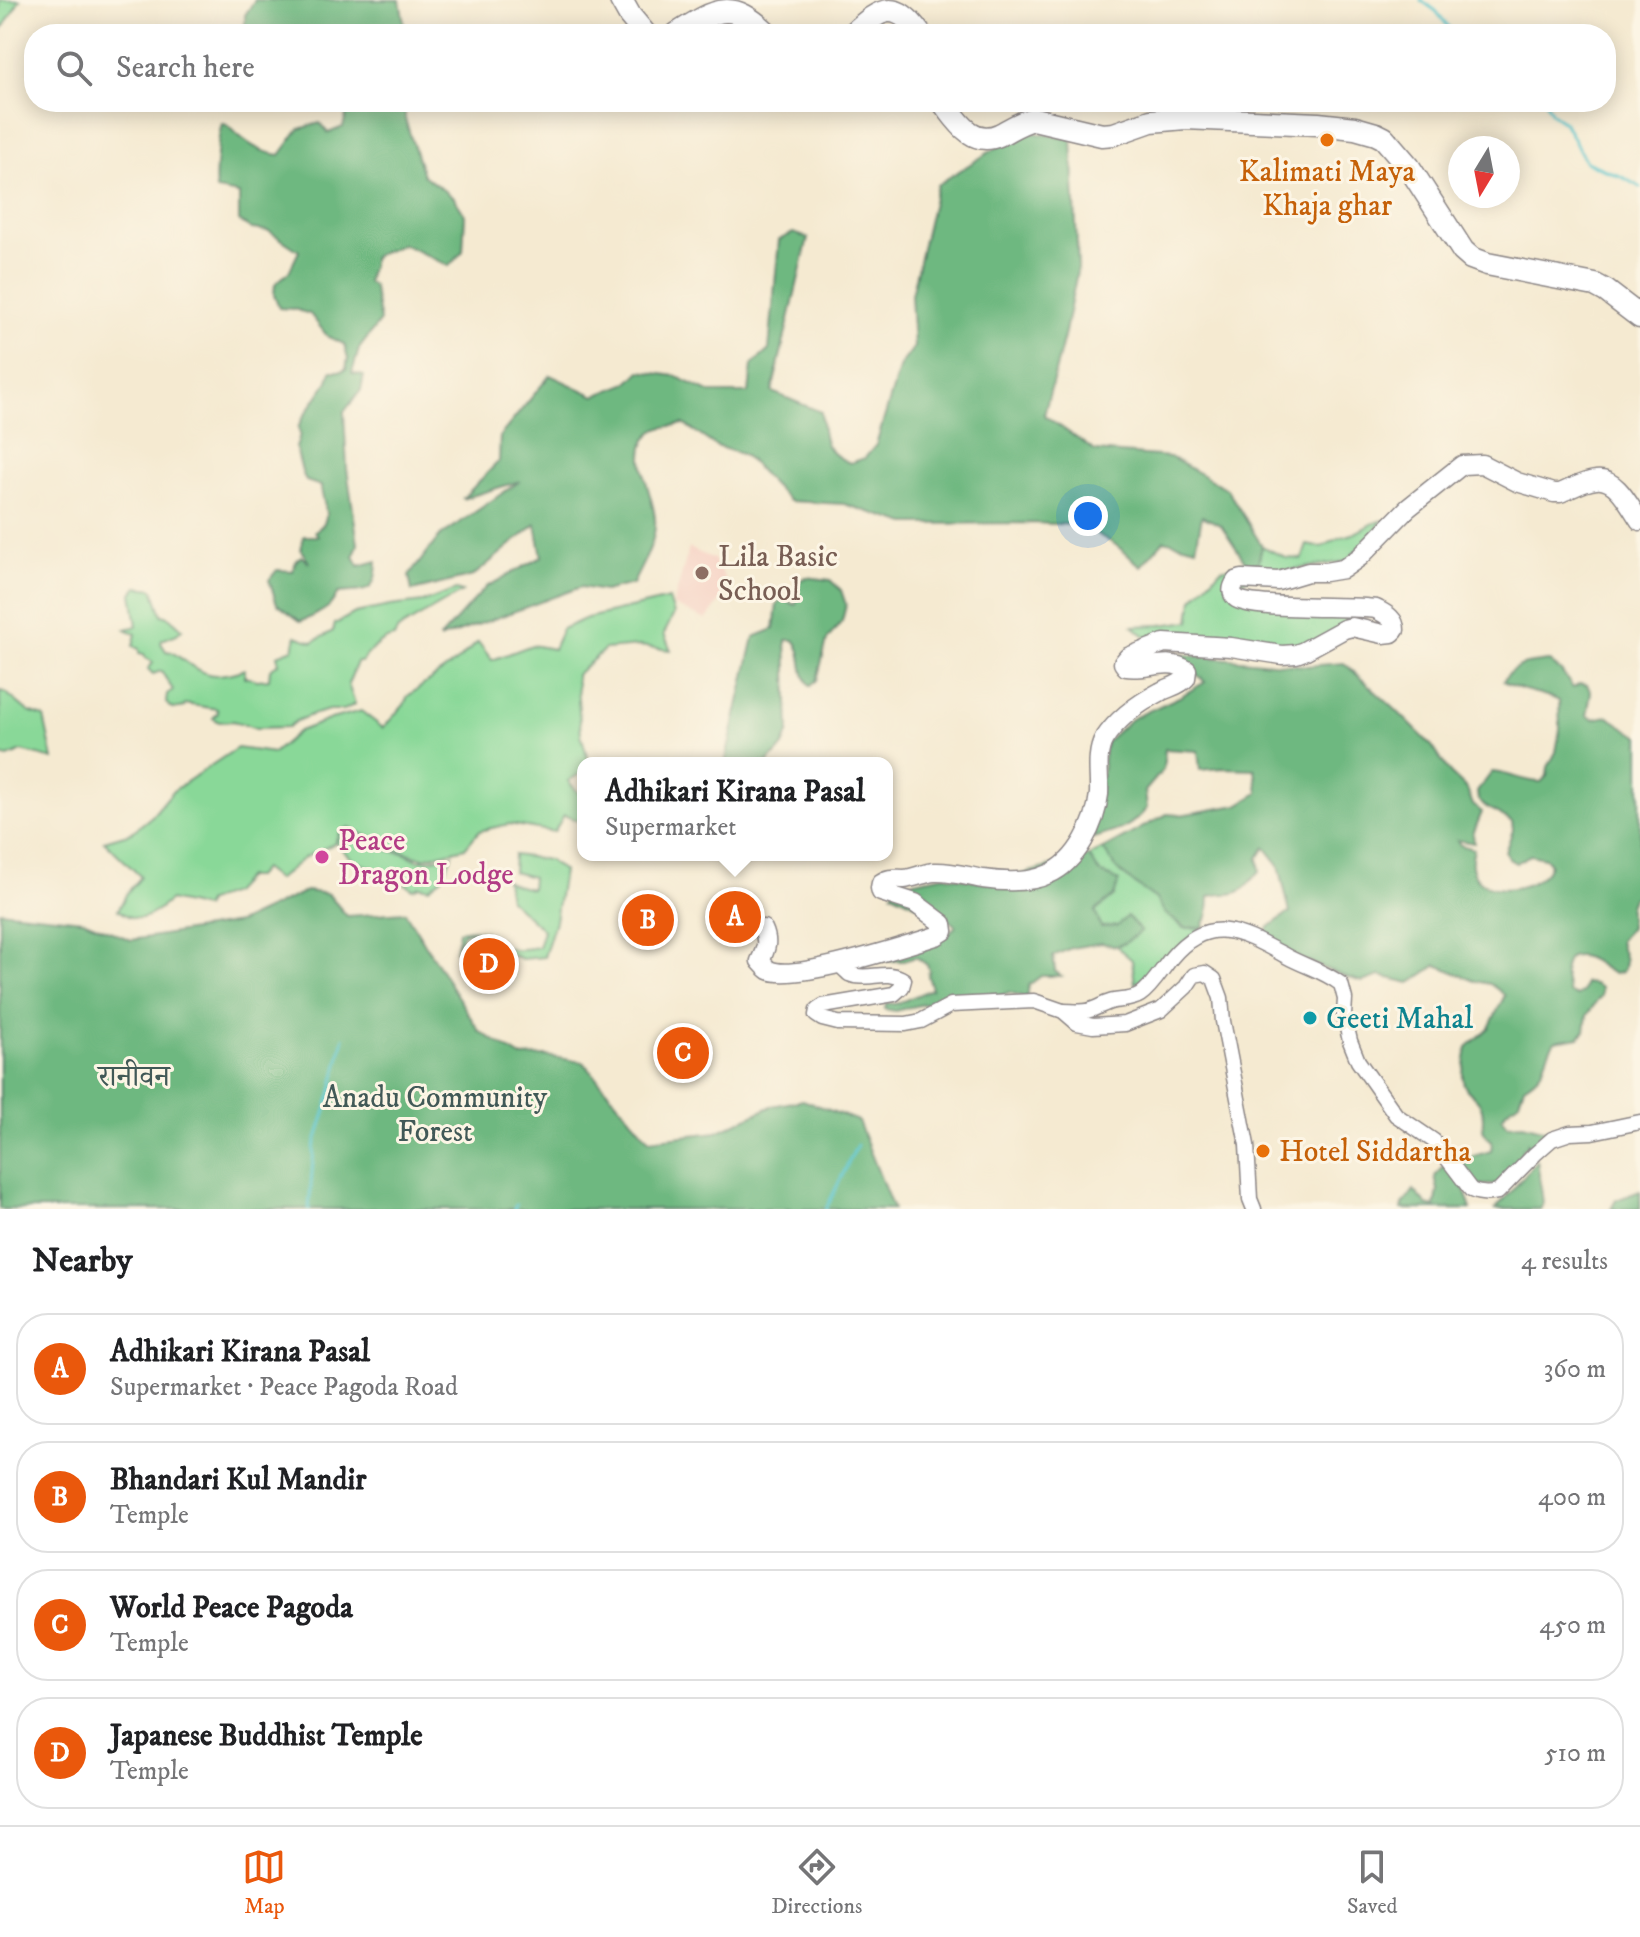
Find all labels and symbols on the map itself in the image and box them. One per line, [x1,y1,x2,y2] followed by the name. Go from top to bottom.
[1318,131,1336,149] marker: Kalimati Maya Khaja ghar
[1448,136,1520,208] north arrow
[1239,154,1416,225] place label: Kalimati Maya Khaja ghar
[1068,496,1108,536] your location
[718,539,838,610] place label: Lila Basic School
[693,564,711,582] marker: Lila Basic School
[338,823,514,894] place label: Peace Dragon Lodge
[313,848,331,866] marker: Peace Dragon Lodge
[709,887,761,947] pin: A
[622,890,674,950] pin: B
[463,934,515,994] pin: D
[1326,1001,1473,1038] place label: Geeti Mahal
[1301,1009,1319,1027] marker: Geeti Mahal
[657,1023,709,1083] pin: C
[96,1059,172,1096] park label: रानीवन
[323,1080,548,1151] park label: Anadu Community Forest
[1279,1134,1471,1171] place label: Hotel Siddartha
[1254,1142,1272,1160] marker: Hotel Siddartha

